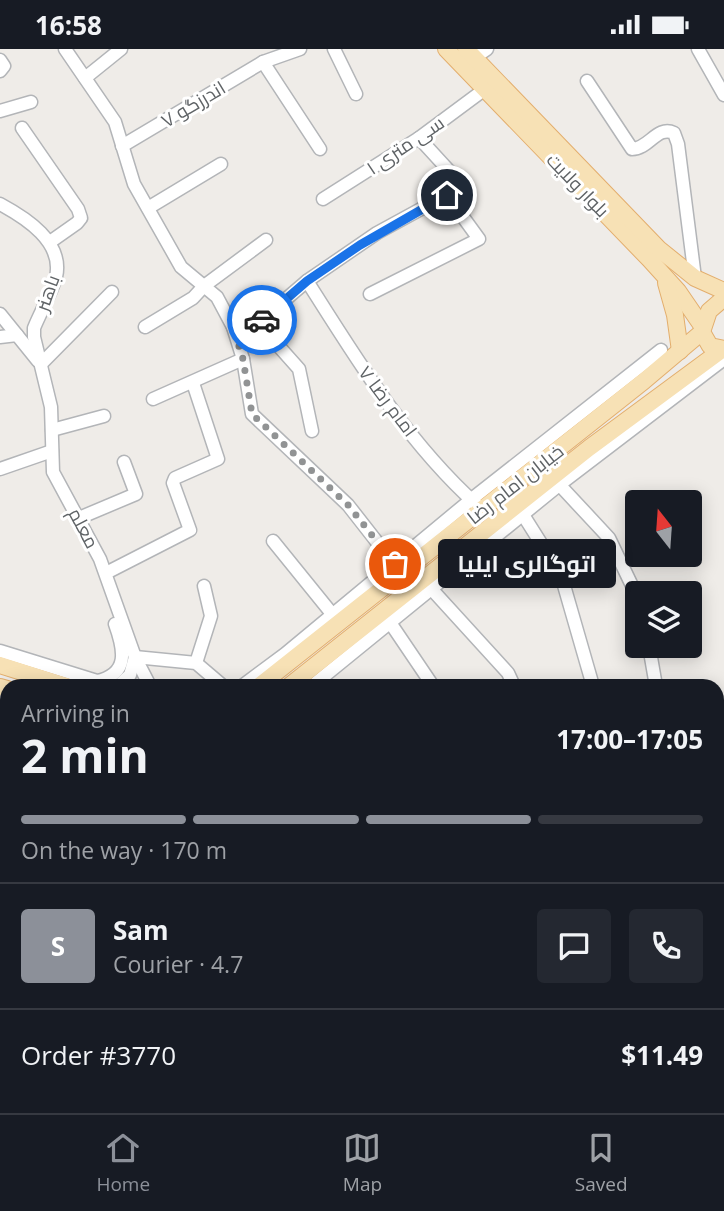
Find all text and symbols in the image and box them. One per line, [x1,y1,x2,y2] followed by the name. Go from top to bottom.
[35,7,102,43] text: 16:58
[156,75,230,133] street label: اندرزگو ۷
[361,109,449,181] street label: سی متری ۱
[541,147,615,223] street label: بلوار ولایت
[417,165,477,225] pin
[428,176,466,214] icon: home
[28,271,66,316] street label: باهنر
[227,285,297,355] courier
[243,301,281,339] icon: car
[352,360,423,442] street label: امام رضا ۷
[461,438,569,531] street label: خیابان امام رضا
[625,490,702,567] north arrow
[625,490,702,658] map controls
[62,503,105,553] street label: معلم
[365,534,425,594] pin
[437,539,616,589] callout: اتوگالری ایلیا
[376,545,414,583] icon: bag
[458,547,596,579] text: اتوگالری ایلیا
[625,581,702,658] button: layers
[21,697,130,729] text: Arriving in
[556,721,703,757] text: 17:00–17:05
[21,724,149,786] text: 2 min
[21,834,227,866] text: On the way · 170 m
[537,909,611,983] button: chat
[629,909,703,983] button: phone
[113,912,169,948] text: Sam
[51,928,65,964] text: S
[113,948,243,980] text: Courier · 4.7
[21,1037,176,1073] text: Order #3770
[621,1037,703,1073] text: $11.49
[96,1129,150,1197] tab: Home
[343,1129,382,1197] tab: Map
[575,1129,628,1197] tab: Saved

